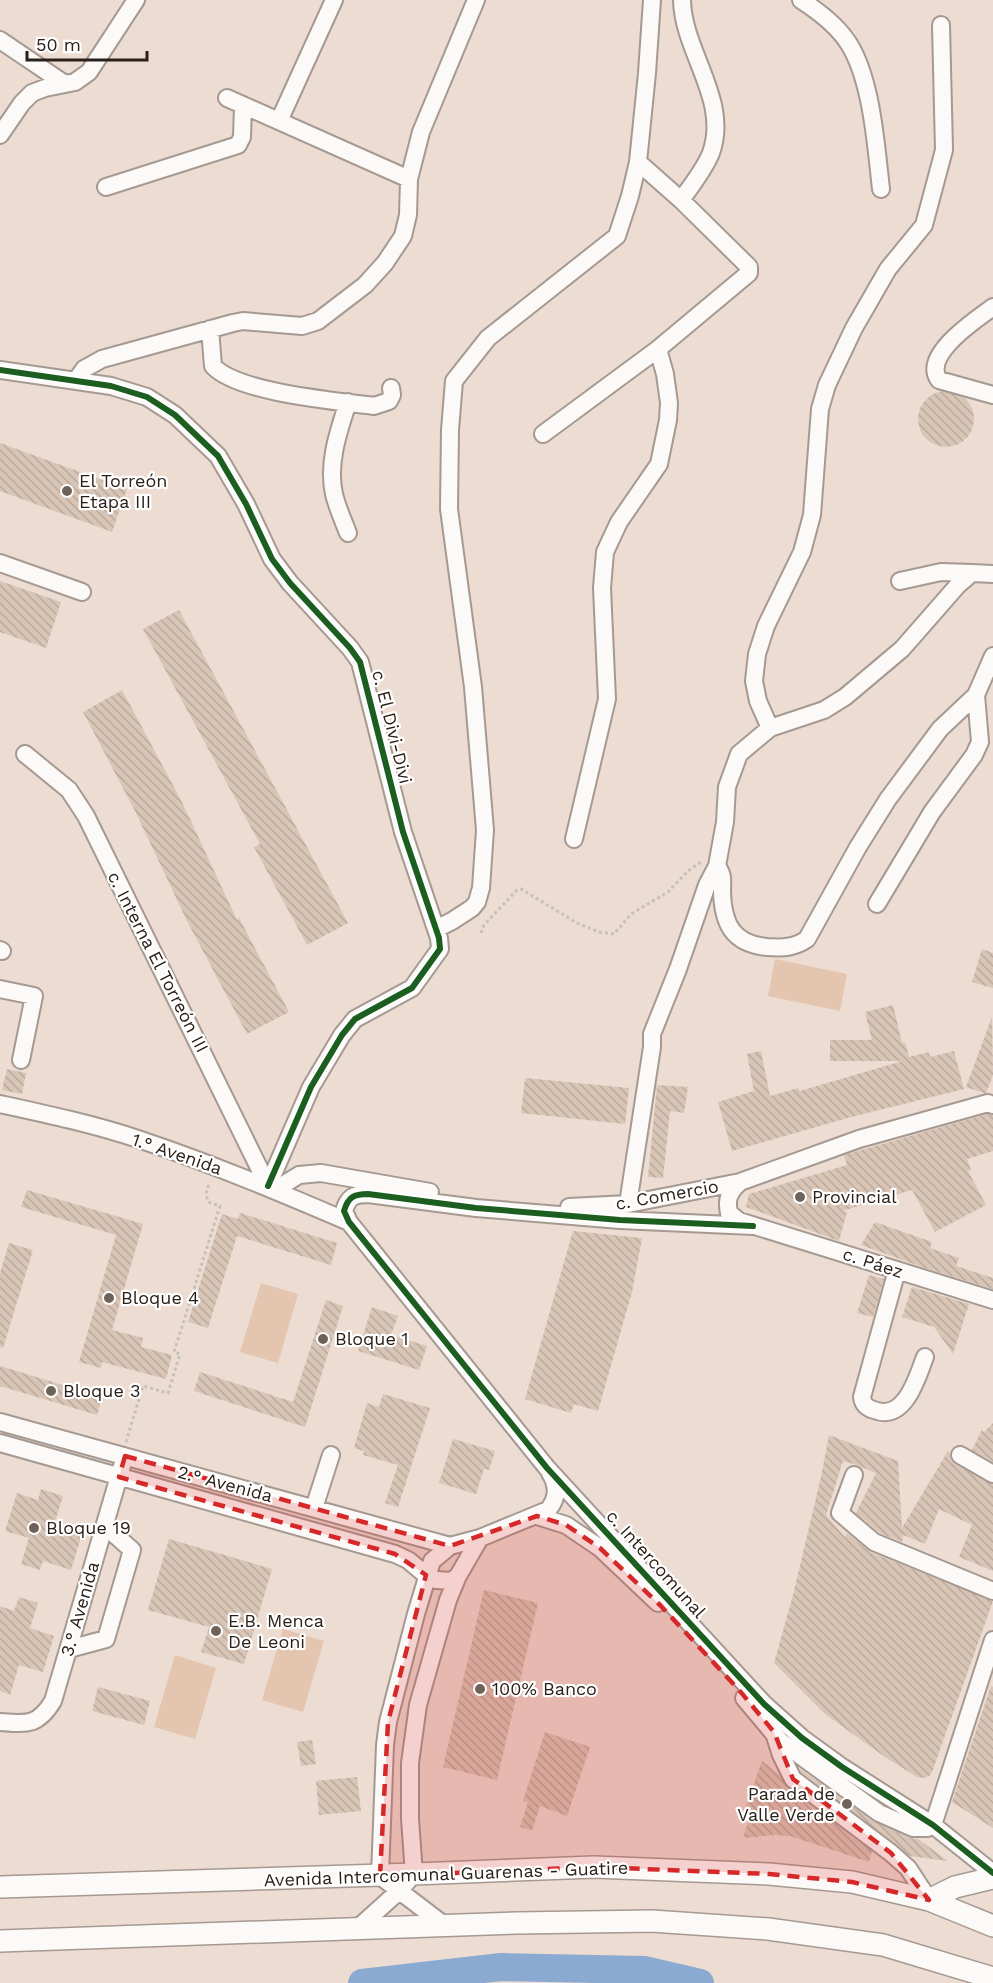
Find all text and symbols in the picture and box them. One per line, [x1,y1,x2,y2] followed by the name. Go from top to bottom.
[27,24,147,62] scale bar
[36,34,81,55] text: 50 m
[79,470,167,512] place label: El Torreón Etapa III
[60,484,74,498] marker: El Torreón Etapa III
[368,668,417,786] street label: c. El Divi-Divi
[104,868,213,1056] street label: c. Interna El Torreón III
[129,1128,225,1179] street label: 1.° Avenida
[614,1175,720,1214] street label: c. Comercio
[812,1186,897,1207] place label: Provincial
[793,1190,807,1204] marker: Provincial
[840,1243,906,1282] street label: c. Páez
[121,1287,199,1308] place label: Bloque 4
[102,1291,116,1305] marker: Bloque 4
[335,1328,409,1349] place label: Bloque 1
[316,1332,330,1346] marker: Bloque 1
[63,1380,140,1401] place label: Bloque 3
[44,1384,58,1398] marker: Bloque 3
[175,1461,275,1506] street label: 2.° Avenida
[602,1505,711,1622] street label: c. Intercomunal
[46,1517,131,1538] place label: Bloque 19
[27,1521,41,1535] marker: Bloque 19
[56,1559,103,1659] street label: 3.° Avenida
[228,1610,324,1652] place label: E.B. Menca De Leoni
[209,1624,223,1638] marker: E.B. Menca De Leoni
[492,1678,597,1699] place label: 100% Banco
[473,1682,487,1696] marker: 100% Banco
[737,1783,835,1825] place label: Parada de Valle Verde
[840,1797,854,1811] marker: Parada de Valle Verde
[263,1857,629,1890] street label: Avenida Intercomunal Guarenas - Guatire

